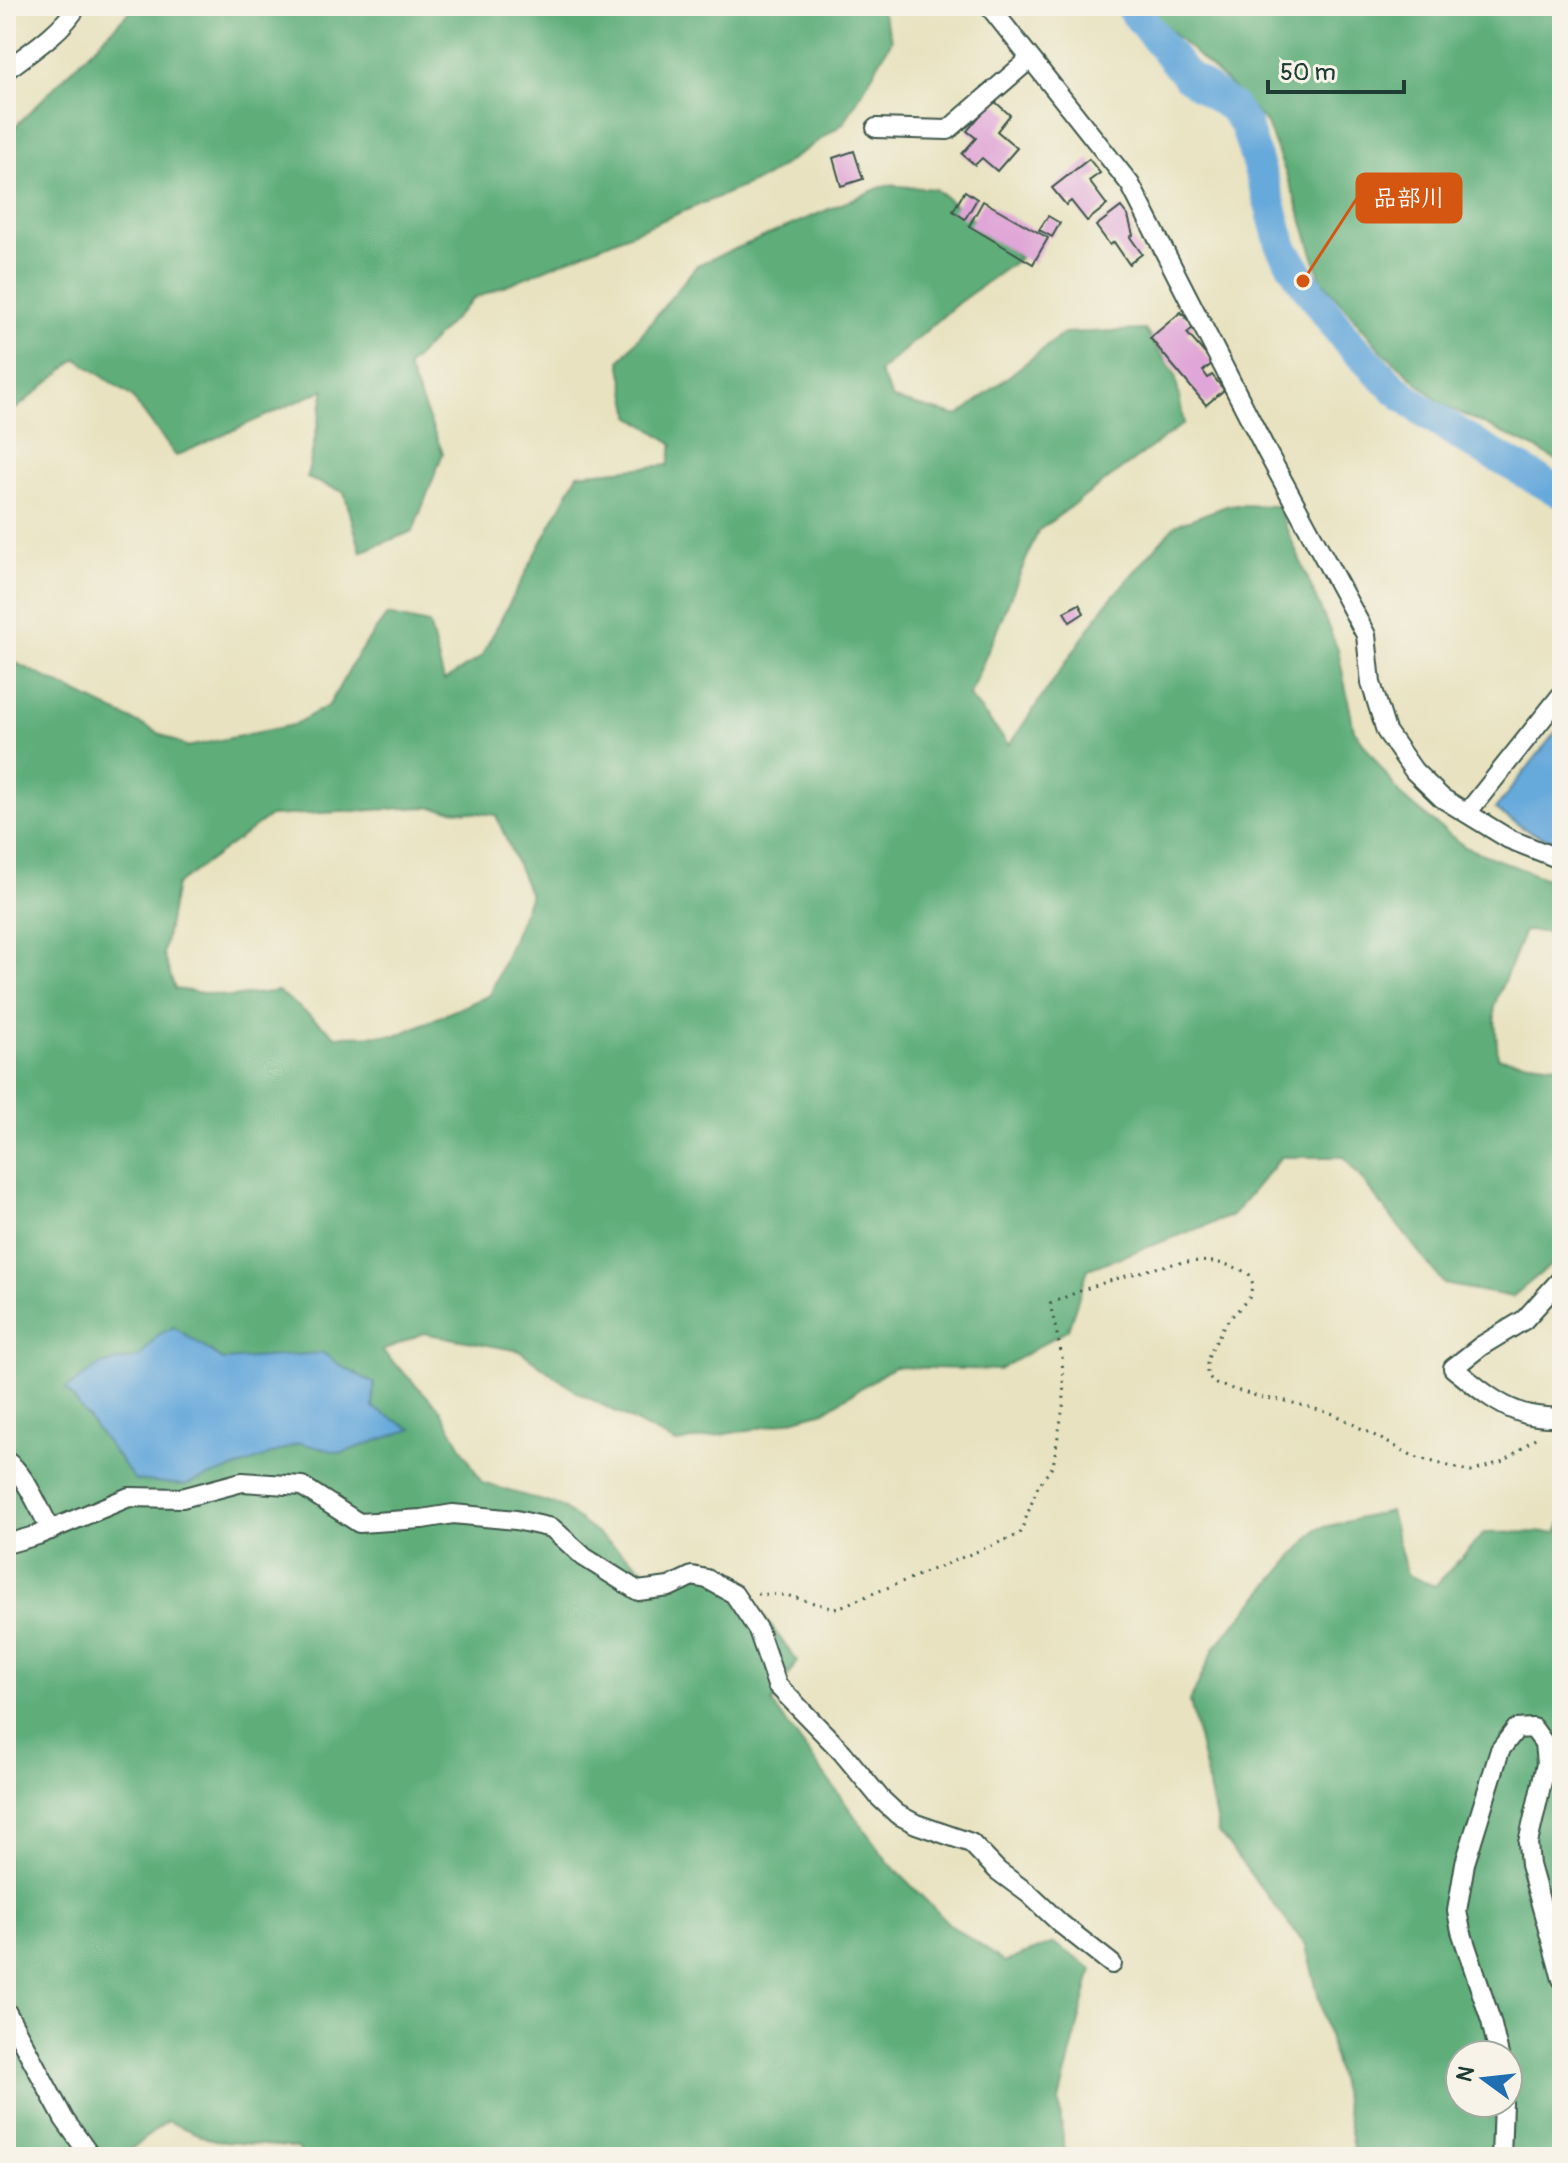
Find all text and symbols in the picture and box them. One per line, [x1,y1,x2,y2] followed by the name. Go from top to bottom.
[1268,44,1404,94] scale bar
[1280,58,1336,87] text: 50 m
[1357,174,1461,222] callout: 品部川
[1373,184,1445,213] text: 品部川
[1444,2039,1524,2119] north arrow
[1450,2063,1481,2085] text: N

